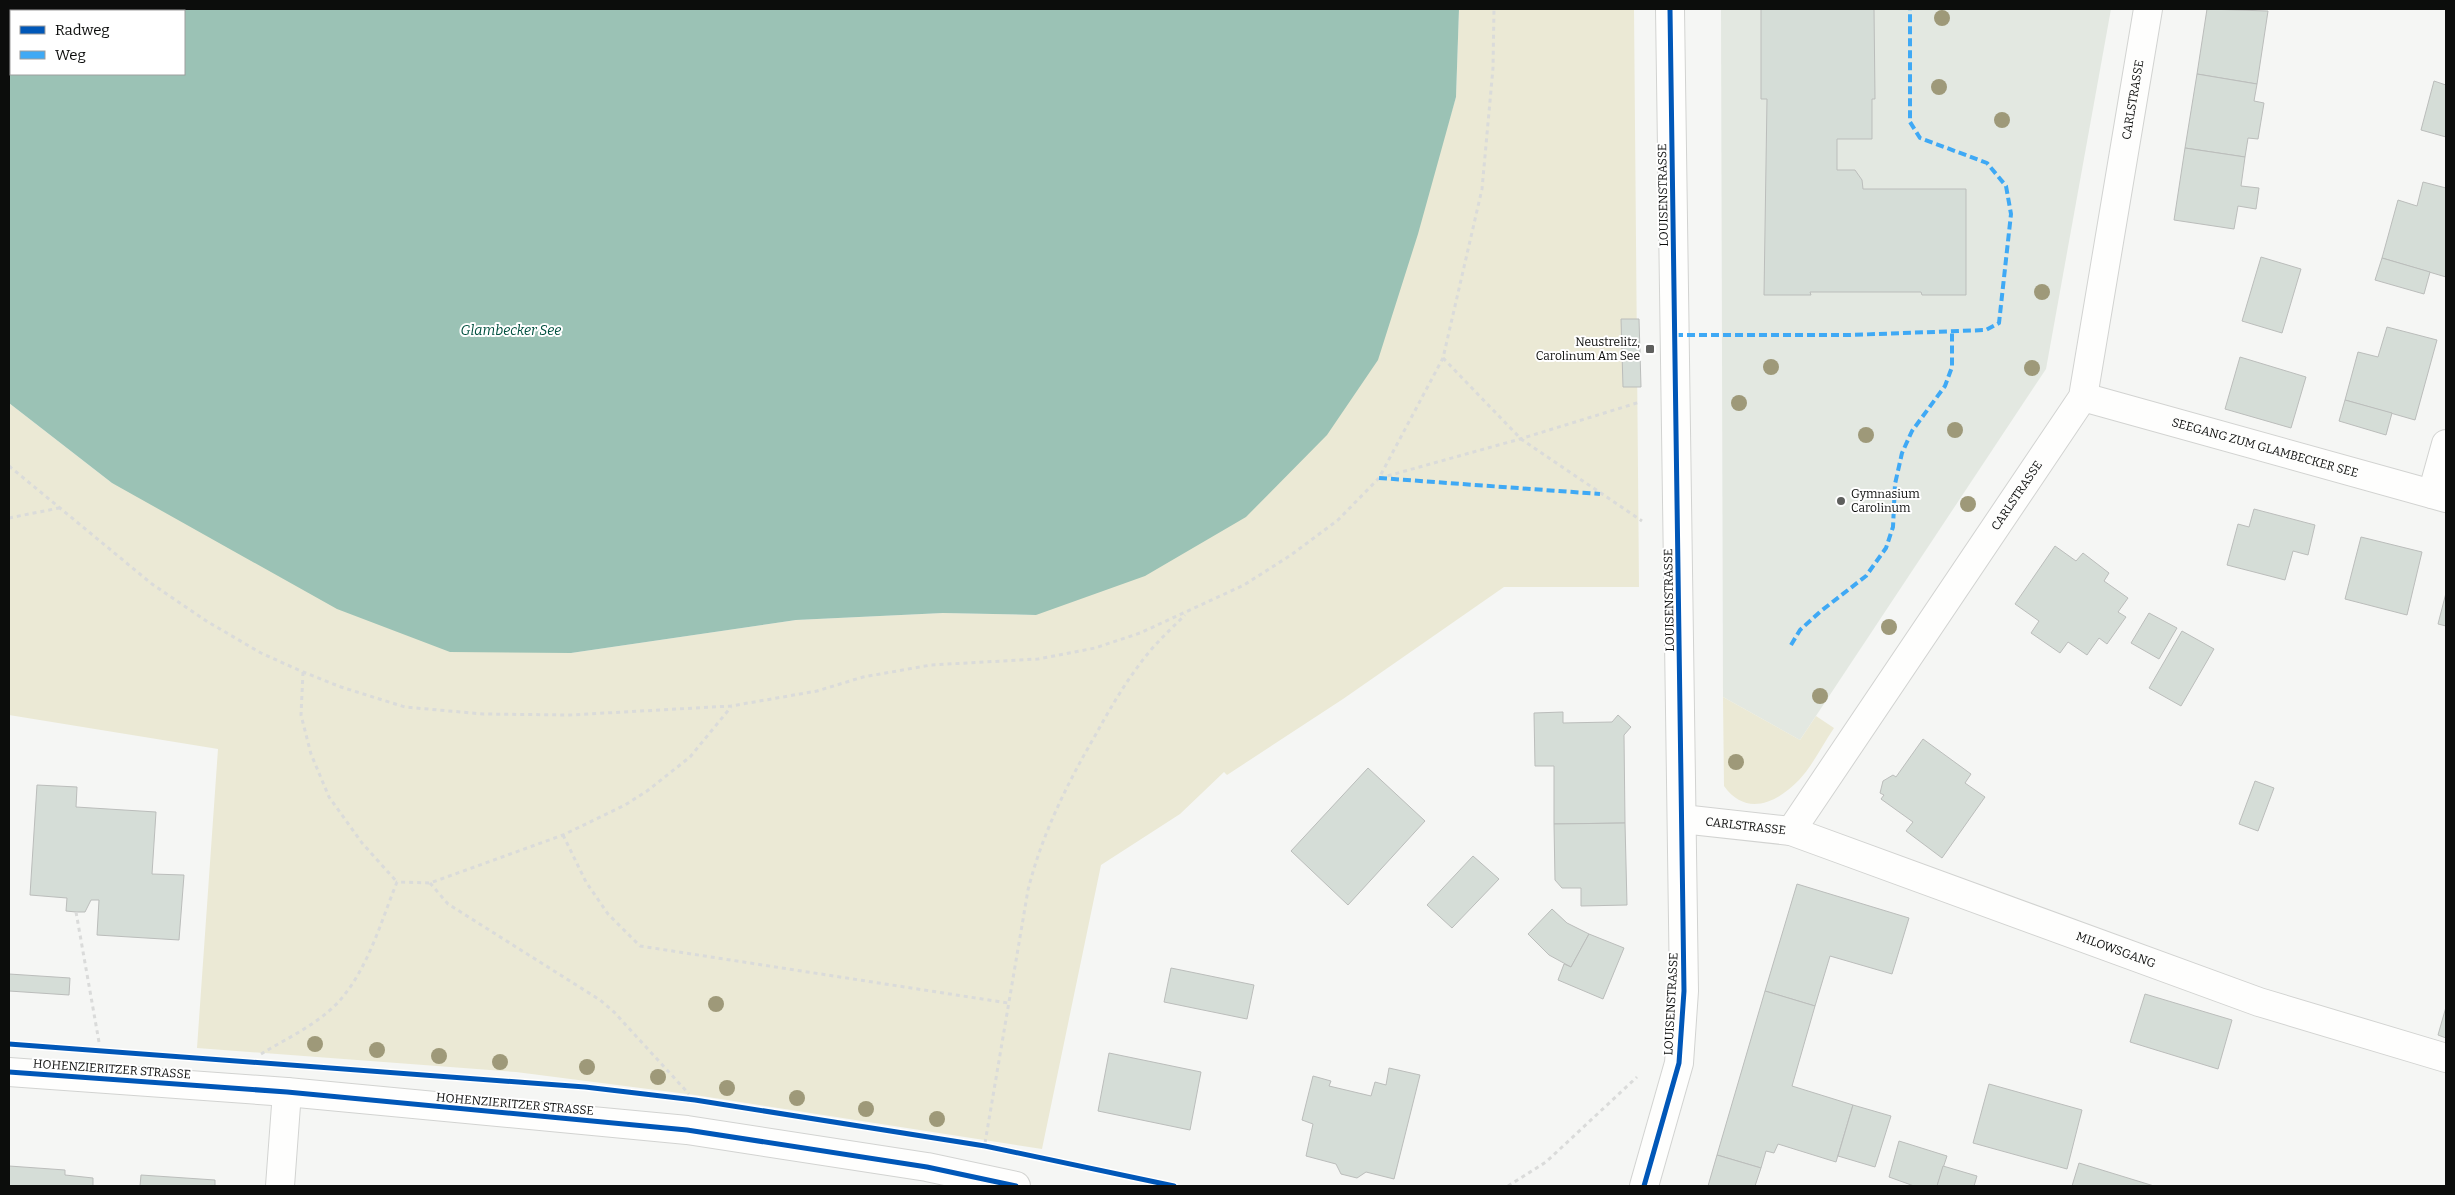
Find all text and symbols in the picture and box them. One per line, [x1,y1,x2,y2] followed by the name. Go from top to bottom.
[10,10,185,75] legend
[55,21,110,39] text: Radweg
[55,46,86,64] text: Weg
[2119,59,2146,141] street label: CARLSTRASSE
[1655,143,1671,247] street label: LOUISENSTRASSE
[461,322,561,339] water label: Glambecker See
[1536,335,1640,363] place label: Neustrelitz, Carolinum Am See
[1644,343,1656,355] marker: Neustrelitz, Carolinum Am See
[2170,415,2360,480] street label: SEEGANG ZUM GLAMBECKER SEE
[1988,458,2045,533] street label: CARLSTRASSE
[1851,487,1920,515] place label: Gymnasium Carolinum
[1835,495,1847,507] marker: Gymnasium Carolinum
[1661,548,1677,652] street label: LOUISENSTRASSE
[1705,815,1786,837] street label: CARLSTRASSE
[2074,929,2158,971] street label: MILOWSGANG
[1661,952,1681,1056] street label: LOUISENSTRASSE
[33,1056,191,1082] street label: HOHENZIERITZER STRASSE
[436,1090,594,1118] street label: HOHENZIERITZER STRASSE

